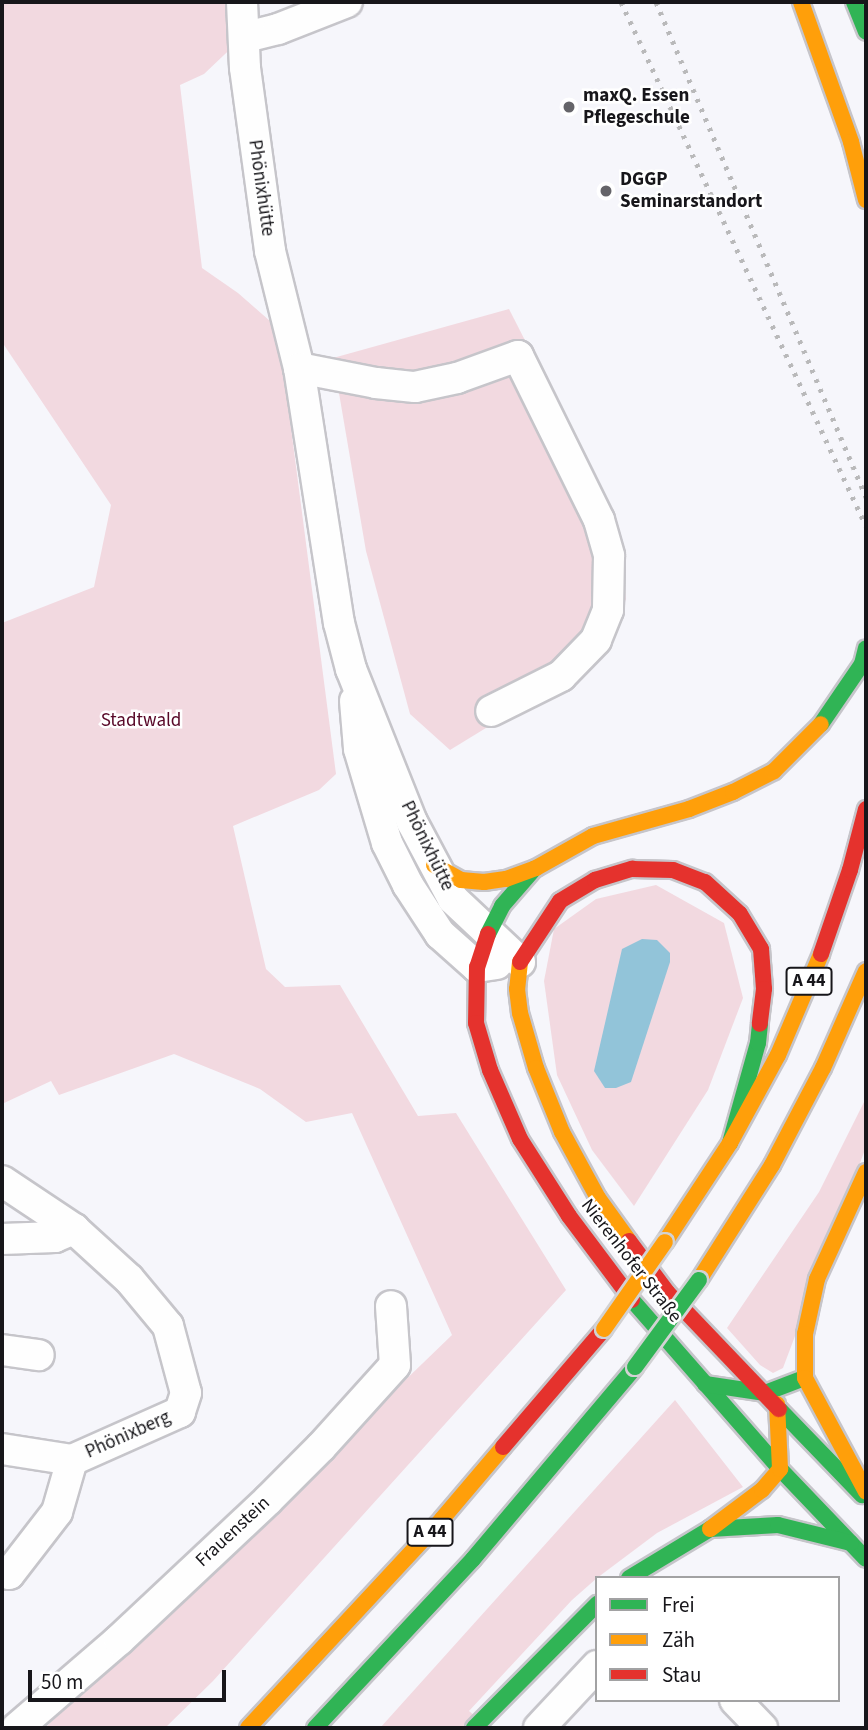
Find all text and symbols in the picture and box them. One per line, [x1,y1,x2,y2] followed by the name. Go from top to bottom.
[583,85,690,129] place label: maxQ. Essen Pflegeschule
[561,99,577,115] marker: maxQ. Essen Pflegeschule
[243,138,279,238] street label: Phönixhütte
[620,169,762,213] place label: DGGP Seminarstandort
[598,183,614,199] marker: DGGP Seminarstandort
[101,710,181,732] park label: Stadtwald
[395,797,459,895] street label: Phönixhütte
[784,966,834,996] road number: A 44
[576,1195,686,1327] street label: Nierenhofer Straße
[82,1406,174,1464] street label: Phönixberg
[191,1492,275,1572] street label: Frauenstein
[406,1518,454,1546] road number: A 44
[595,1576,840,1702] legend
[662,1590,695,1620] text: Frei
[662,1625,695,1655] text: Zäh
[32,1656,229,1700] scale bar
[662,1660,701,1690] text: Stau
[41,1667,83,1697] text: 50 m

